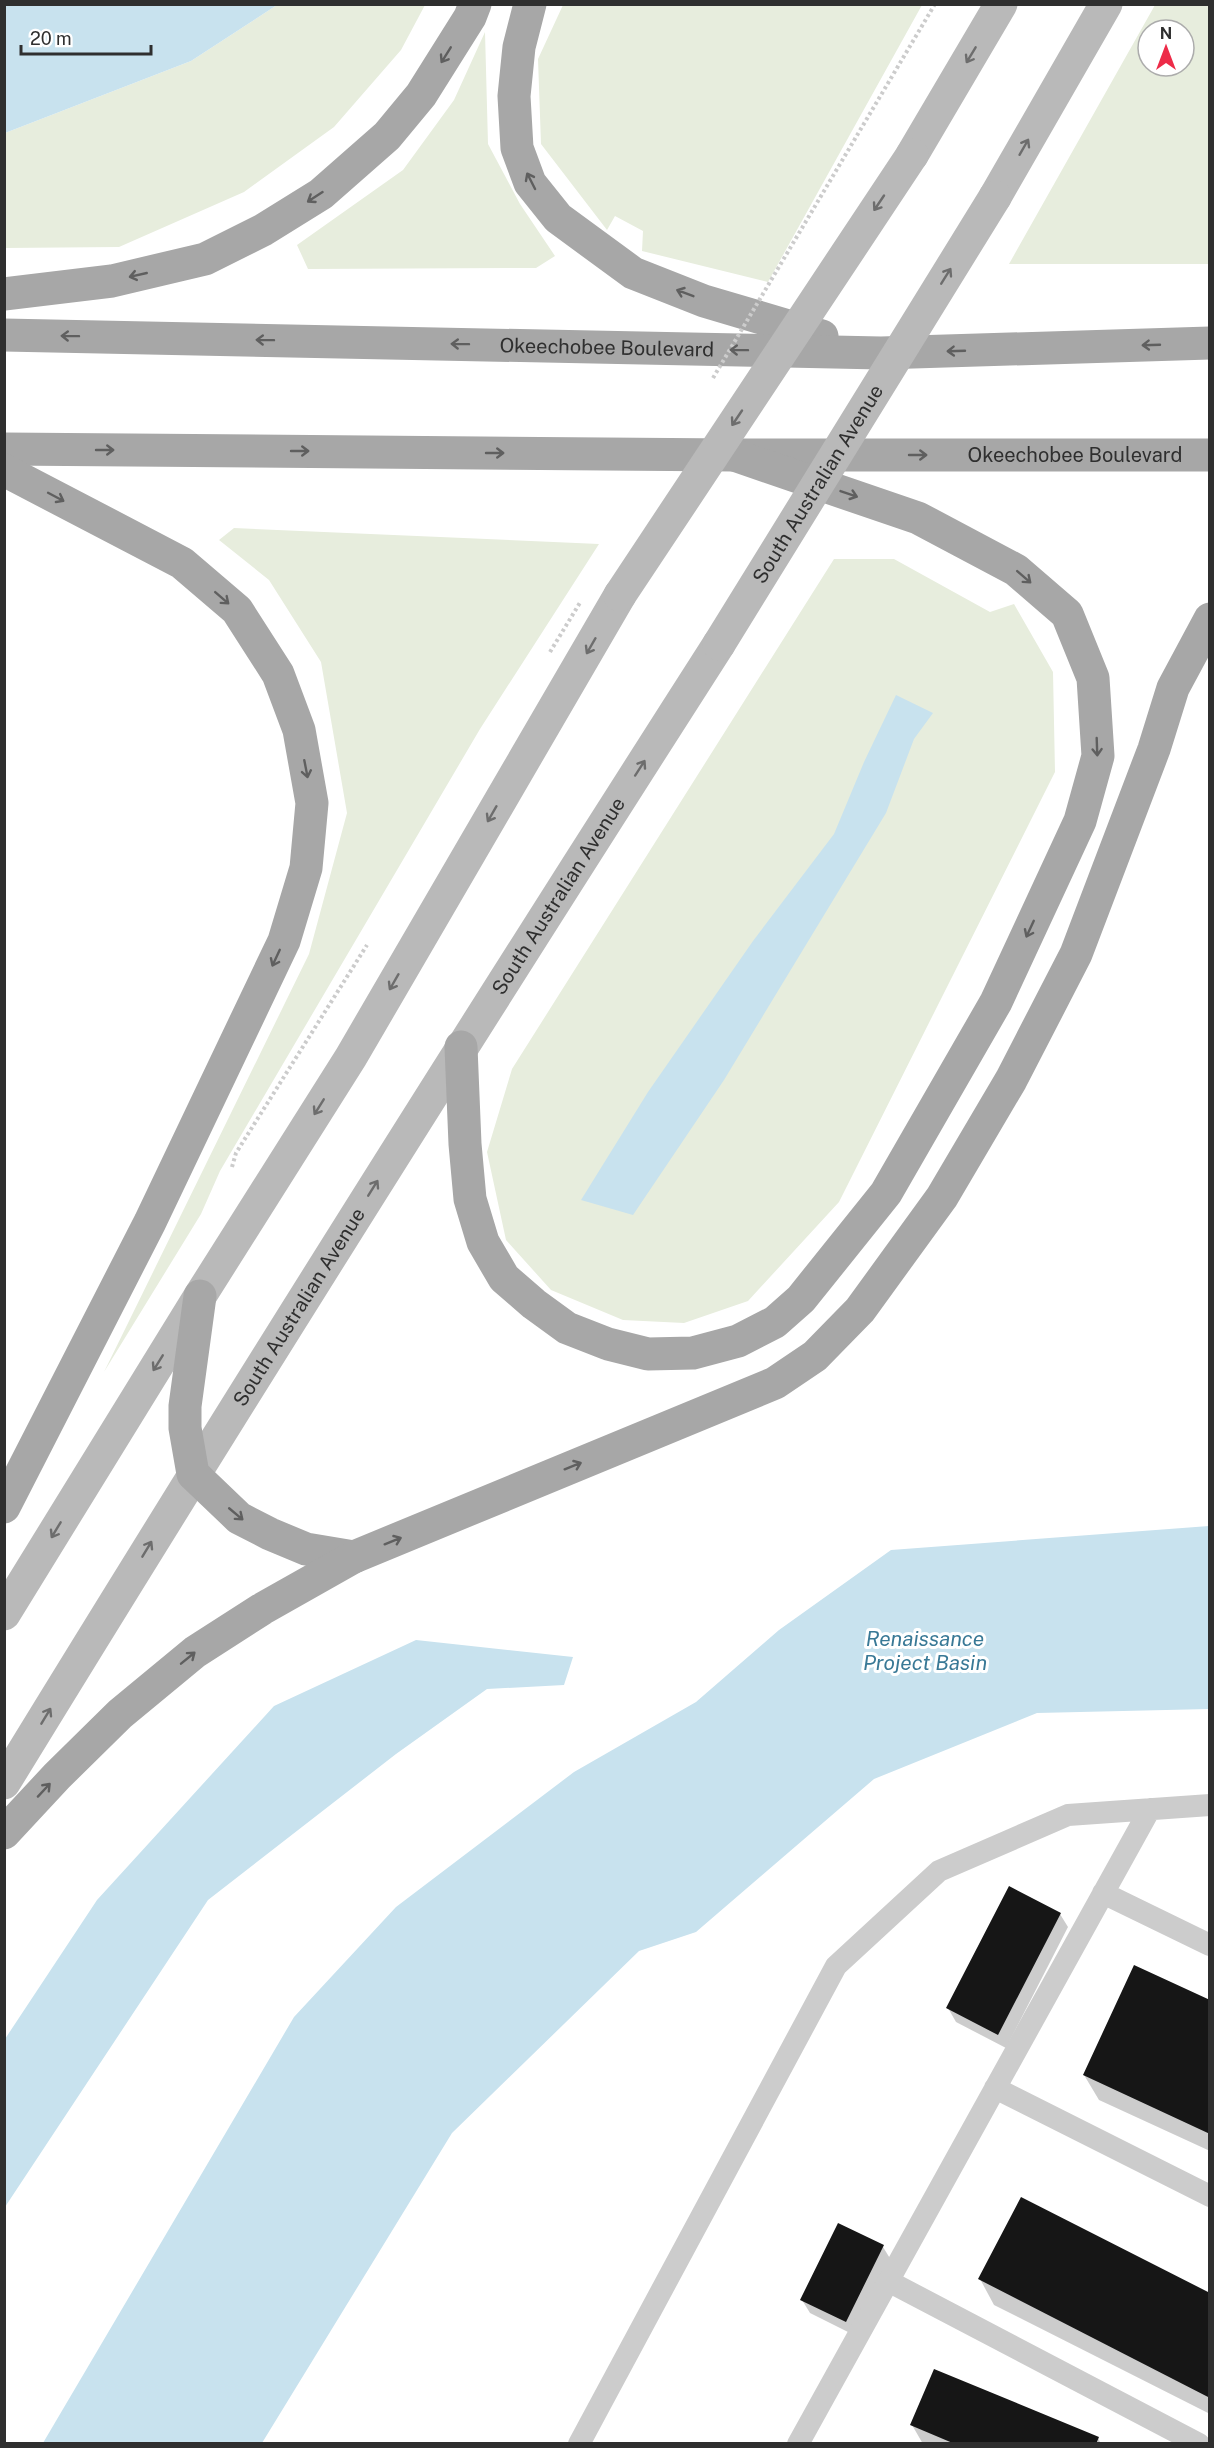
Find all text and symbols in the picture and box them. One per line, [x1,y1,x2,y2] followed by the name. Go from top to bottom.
[21,18,152,56] scale bar
[1136,18,1196,78] north arrow
[1160,24,1172,43] text: N
[30,28,72,49] text: 20 m
[440,46,452,63] one-way arrow
[964,46,976,63] one-way arrow
[1019,138,1030,156] one-way arrow
[525,172,536,190] one-way arrow
[307,191,324,203] one-way arrow
[873,195,886,212] one-way arrow
[941,268,953,285] one-way arrow
[129,269,148,281] one-way arrow
[676,287,695,298] one-way arrow
[60,330,80,342] one-way arrow
[499,333,714,362] street label: Okeechobee Boulevard
[255,334,275,346] one-way arrow
[450,339,470,350] one-way arrow
[1142,339,1162,350] one-way arrow
[729,345,749,356] one-way arrow
[947,345,967,357] one-way arrow
[747,380,888,588] street label: South Australian Avenue
[731,410,743,426] one-way arrow
[968,443,1182,467] street label: Okeechobee Boulevard
[94,444,114,456] one-way arrow
[289,445,309,457] one-way arrow
[484,447,504,459] one-way arrow
[908,449,928,461] one-way arrow
[839,490,858,501] one-way arrow
[47,492,65,503] one-way arrow
[1016,571,1032,584] one-way arrow
[214,591,230,604] one-way arrow
[584,637,596,654] one-way arrow
[1091,737,1102,757] one-way arrow
[301,759,312,779] one-way arrow
[634,760,646,777] one-way arrow
[487,793,630,999] street label: South Australian Avenue
[486,805,498,822] one-way arrow
[1024,920,1035,938] one-way arrow
[269,949,281,967] one-way arrow
[388,973,400,990] one-way arrow
[313,1098,326,1115] one-way arrow
[366,1179,379,1196] one-way arrow
[228,1203,370,1411] street label: South Australian Avenue
[152,1354,164,1371] one-way arrow
[563,1460,582,1471] one-way arrow
[228,1507,244,1520] one-way arrow
[50,1521,62,1538] one-way arrow
[383,1535,402,1546] one-way arrow
[142,1541,154,1558] one-way arrow
[863,1626,987,1675] water label: Renaissance Project Basin
[179,1652,195,1665] one-way arrow
[40,1708,52,1725] one-way arrow
[37,1783,51,1798] one-way arrow

